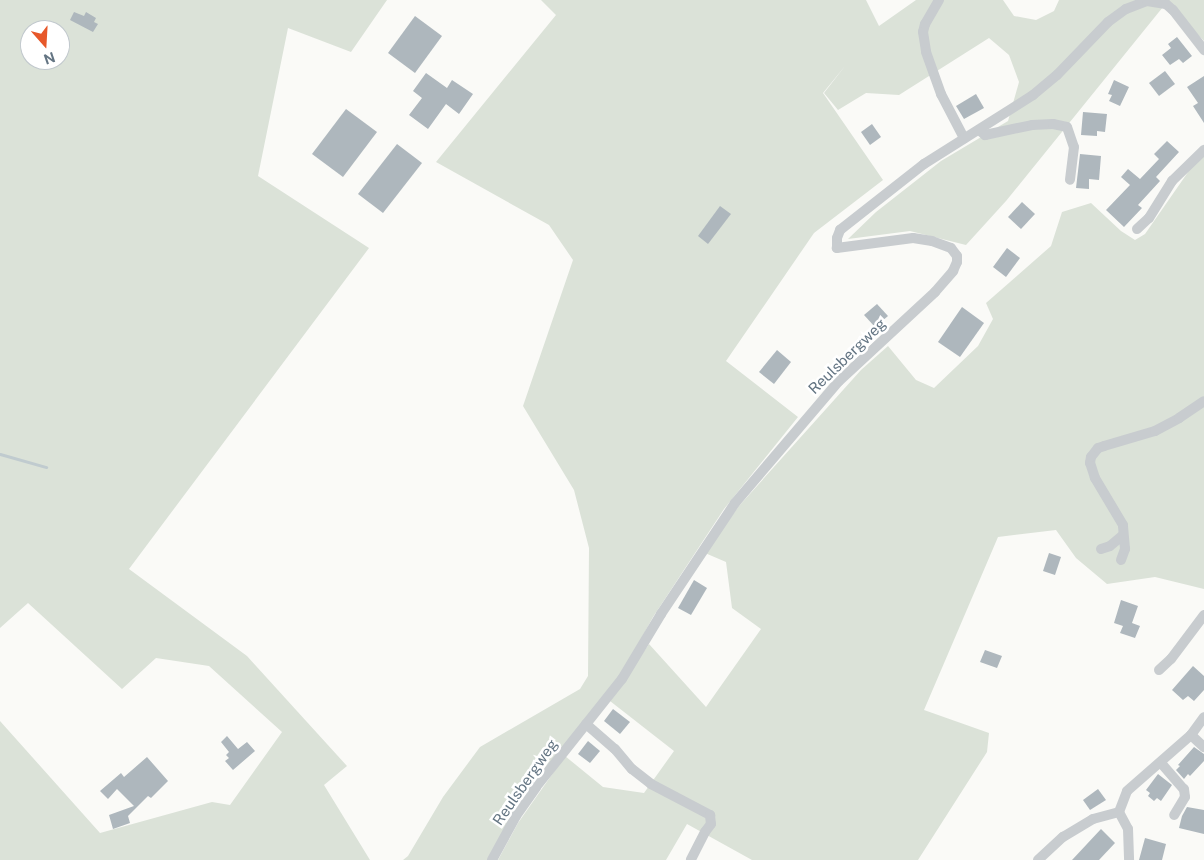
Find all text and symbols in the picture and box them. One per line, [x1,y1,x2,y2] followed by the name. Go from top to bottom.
[20,20,70,70] north arrow
[42,49,57,68] text: N
[804,315,890,397] street label: Reulsbergweg
[489,736,561,828] street label: Reulsbergweg

